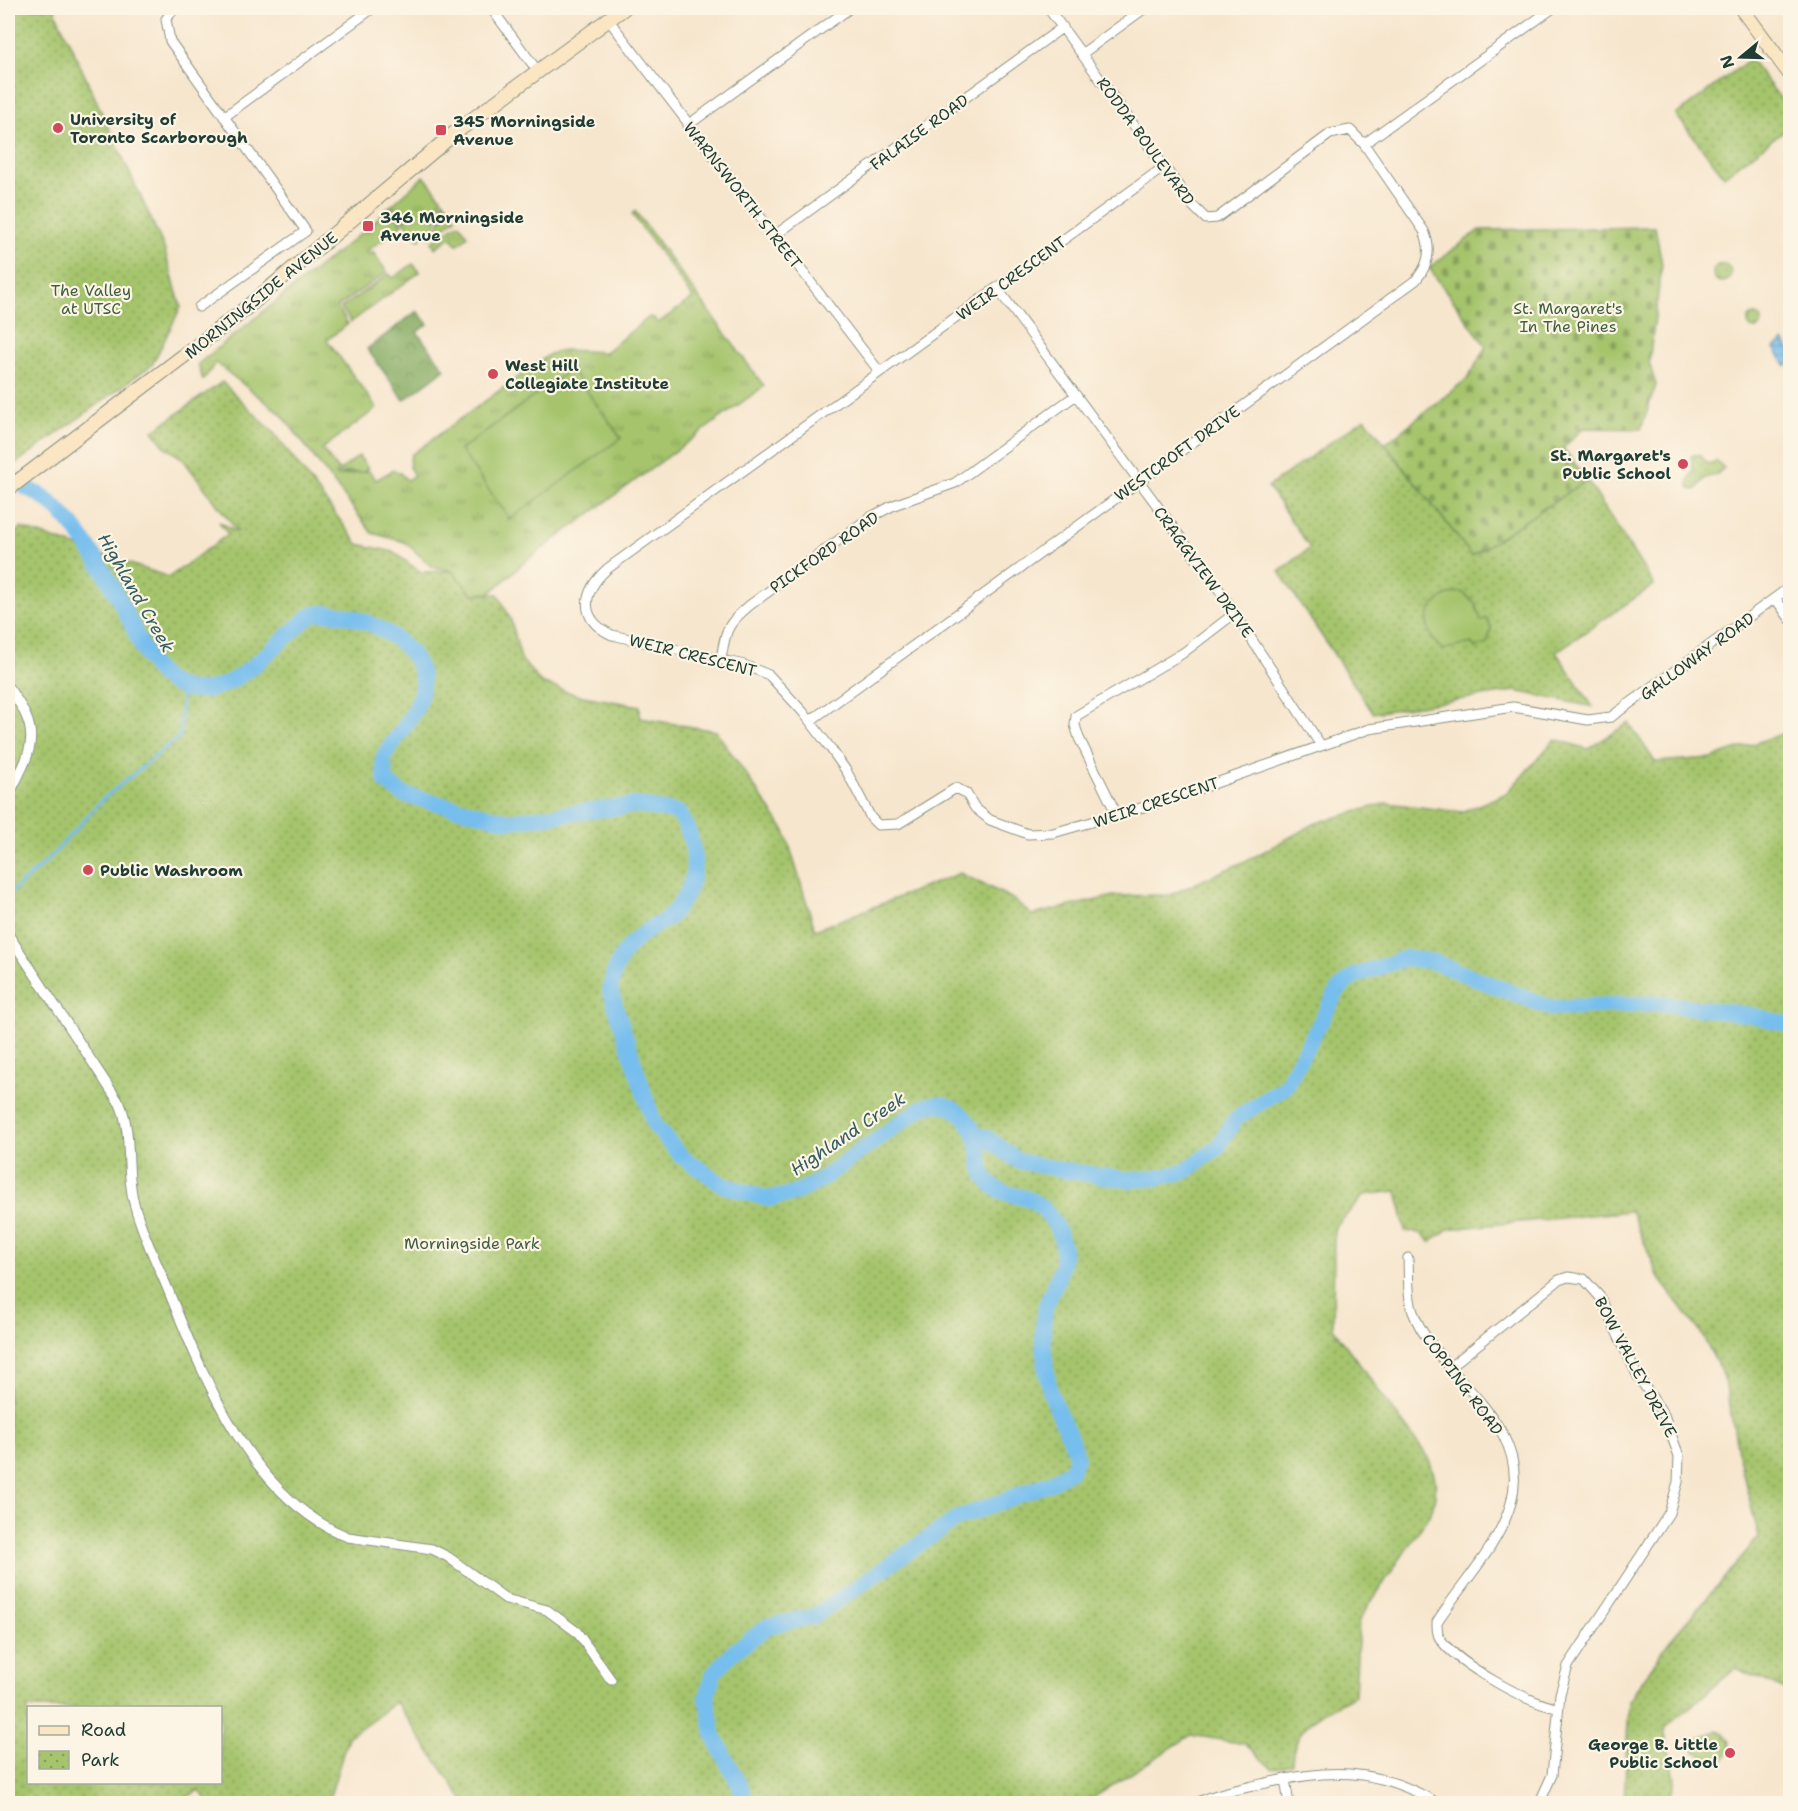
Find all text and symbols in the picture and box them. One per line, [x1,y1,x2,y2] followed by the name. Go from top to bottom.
[1711,27,1771,87] north arrow
[1715,52,1739,71] text: N
[1092,73,1199,210] street label: RODDA BOULEVARD
[866,90,973,175] street label: FALAISE ROAD
[70,109,248,148] place label: University of Toronto Scarborough
[453,111,596,150] place label: 345 Morningside Avenue
[679,118,807,273] street label: WARNSWORTH STREET
[51,121,65,135] marker: University of Toronto Scarborough
[434,123,448,137] marker: 345 Morningside Avenue
[380,207,524,246] place label: 346 Morningside Avenue
[361,219,375,233] marker: 346 Morningside Avenue
[180,227,342,364] street label: MORNINGSIDE AVENUE
[952,231,1071,325] street label: WEIR CRESCENT
[51,280,131,319] park label: The Valley at UTSC
[1513,298,1623,337] park label: St. Margaret's In The Pines
[505,355,670,394] place label: West Hill Collegiate Institute
[486,367,500,381] marker: West Hill Collegiate Institute
[1110,401,1244,506] street label: WESTCROFT DRIVE
[1550,445,1671,484] place label: St. Margaret's Public School
[1676,457,1690,471] marker: St. Margaret's Public School
[1149,502,1258,642] street label: CRAGGVIEW DRIVE
[766,507,883,598] street label: PICKFORD ROAD
[92,529,180,658] water label: Highland Creek
[1636,608,1759,705] street label: GALLOWAY ROAD
[627,629,759,682] street label: WEIR CRESCENT
[1091,772,1222,833] street label: WEIR CRESCENT
[100,860,243,881] place label: Public Washroom
[81,863,95,877] marker: Public Washroom
[786,1086,911,1182] water label: Highland Creek
[404,1233,540,1254] park label: Morningside Park
[1590,1293,1682,1441] street label: BOW VALLEY DRIVE
[1417,1329,1508,1439] street label: COPPING ROAD
[27,1706,222,1784] legend
[81,1718,126,1742] text: Road
[1588,1734,1718,1773] place label: George B. Little Public School
[1723,1746,1737,1760] marker: George B. Little Public School
[81,1748,120,1772] text: Park

